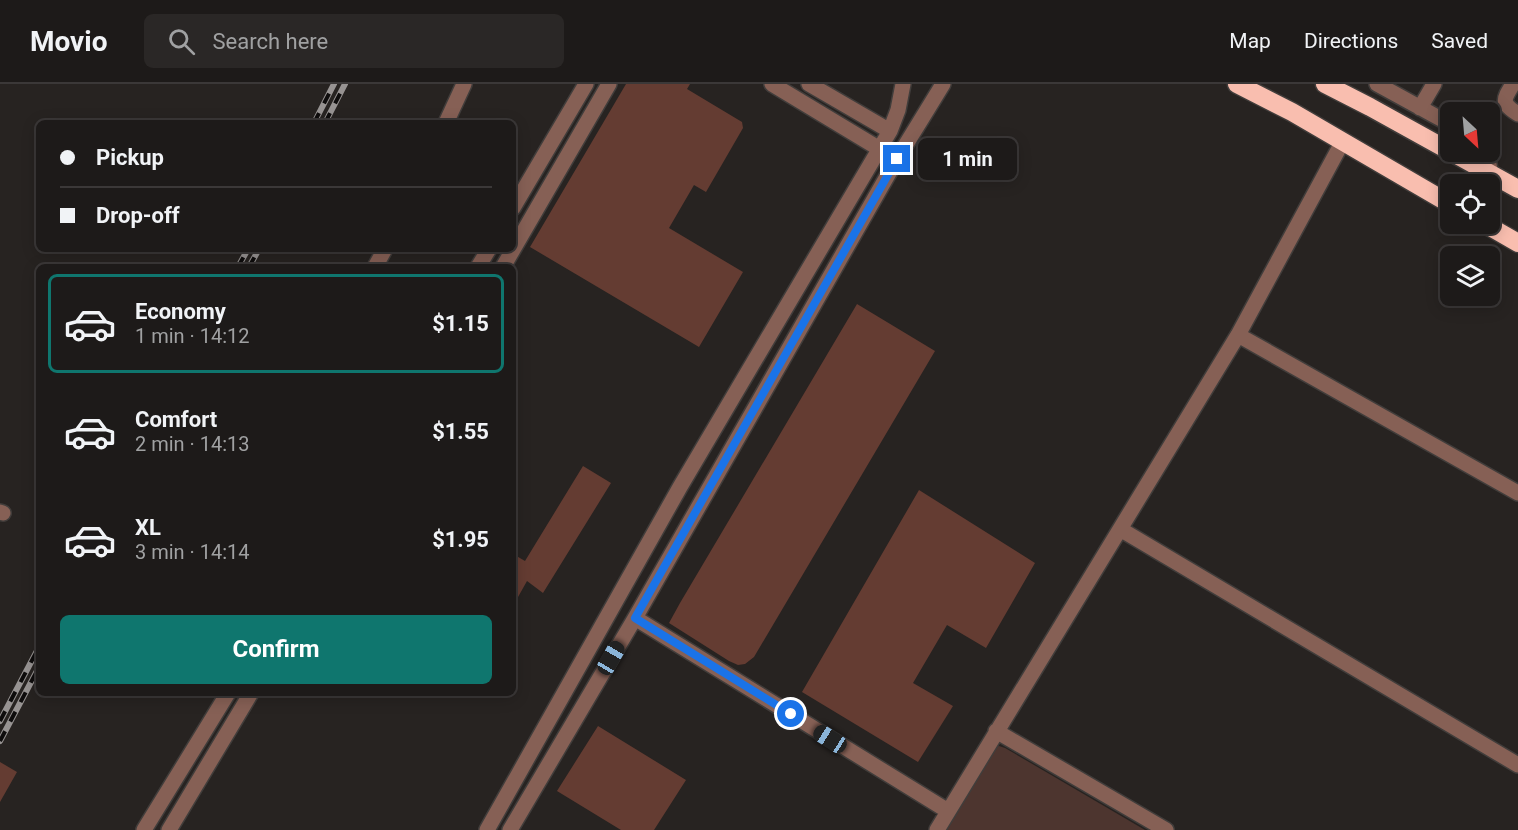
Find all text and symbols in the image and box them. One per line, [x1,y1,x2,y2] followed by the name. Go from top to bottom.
[144,14,564,68] search box
[30,25,108,58] text: Movio
[165,25,198,58] icon: search
[213,29,328,54] text: Search here
[1229,29,1271,53] text: Map
[1304,29,1398,53] text: Directions
[1431,29,1488,53] text: Saved
[1440,102,1500,162] north arrow
[1440,102,1500,306] map controls
[918,138,1017,180] callout: 1 min
[96,145,164,170] text: Pickup
[883,145,910,172] route end
[942,147,993,171] text: 1 min
[1440,174,1500,234] button: locate
[96,203,180,228] text: Drop-off
[1440,246,1500,306] button: layers
[63,297,117,351] icon: car
[135,299,226,324] text: Economy
[432,311,489,336] text: $1.15
[135,324,250,348] text: 1 min · 14:12
[63,405,117,459] icon: car
[135,407,217,432] text: Comfort
[432,419,489,444] text: $1.55
[135,432,250,456] text: 2 min · 14:13
[63,513,117,567] icon: car
[135,515,161,540] text: XL
[432,527,489,552] text: $1.95
[135,540,250,564] text: 3 min · 14:14
[60,615,492,684] button: Confirm
[594,638,628,678] car
[777,700,804,727] route start
[810,722,850,756] car

